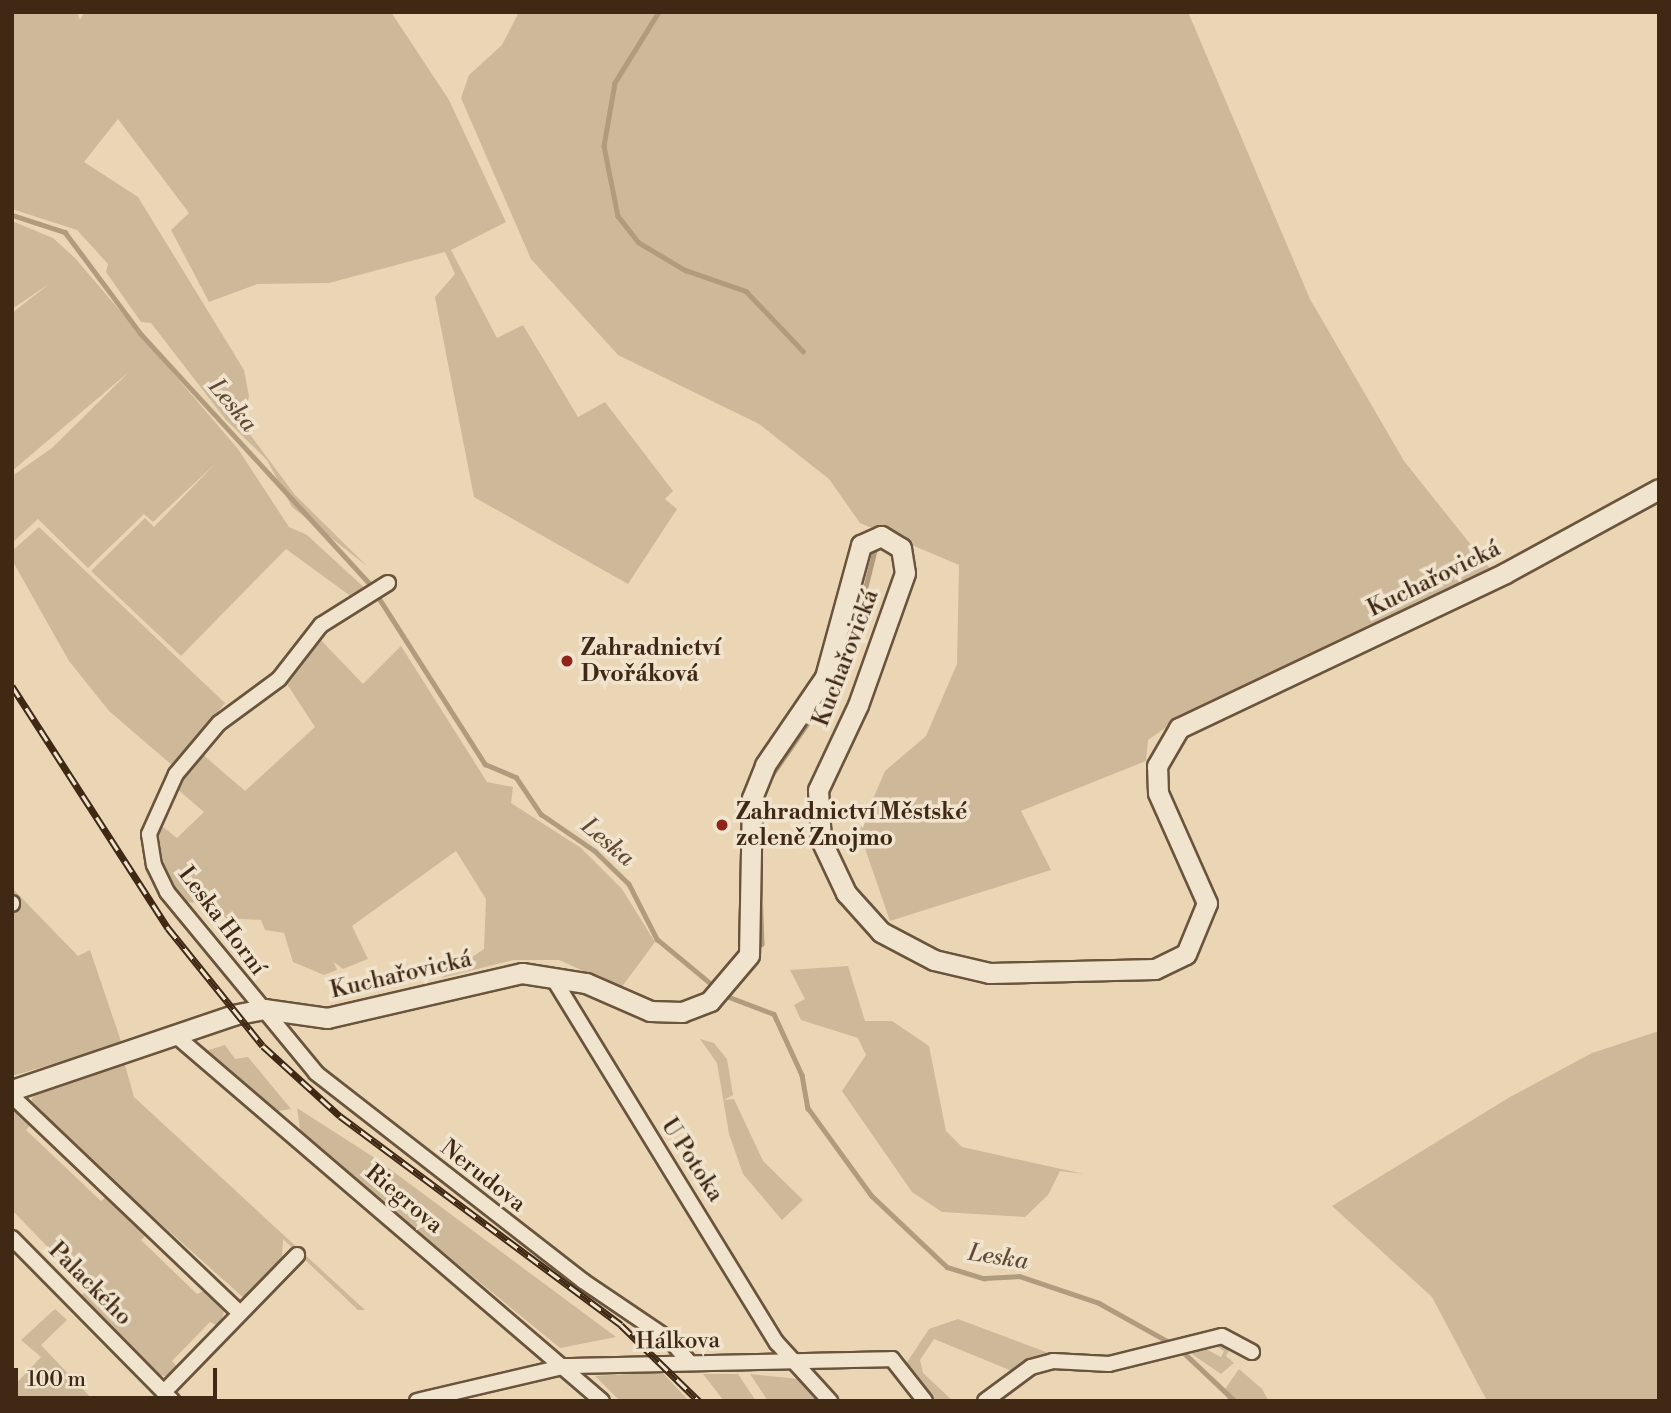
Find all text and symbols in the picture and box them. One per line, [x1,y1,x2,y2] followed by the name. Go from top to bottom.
[202,374,262,438] water label: Leska
[1363,535,1505,623] street label: Kuchařovická
[807,586,885,730] street label: Kuchařovická
[581,634,721,688] place label: Zahradnictví Dvořáková
[559,653,575,669] marker: Zahradnictví Dvořáková
[736,798,967,852] place label: Zahradnictví Městské zeleně Znojmo
[575,813,639,873] water label: Leska
[714,817,730,833] marker: Zahradnictví Městské zeleně Znojmo
[172,861,272,981] street label: Leska Horní
[328,945,474,1005] street label: Kuchařovická
[655,1113,729,1207] street label: U Potoka
[435,1134,531,1218] street label: Nerudova
[360,1159,448,1239] street label: Riegrova
[43,1237,137,1331] street label: Palackého
[966,1239,1030,1277] water label: Leska
[636,1326,720,1356] street label: Hálkova
[18,1354,220,1398] scale bar
[27,1367,86,1393] text: 100 m

